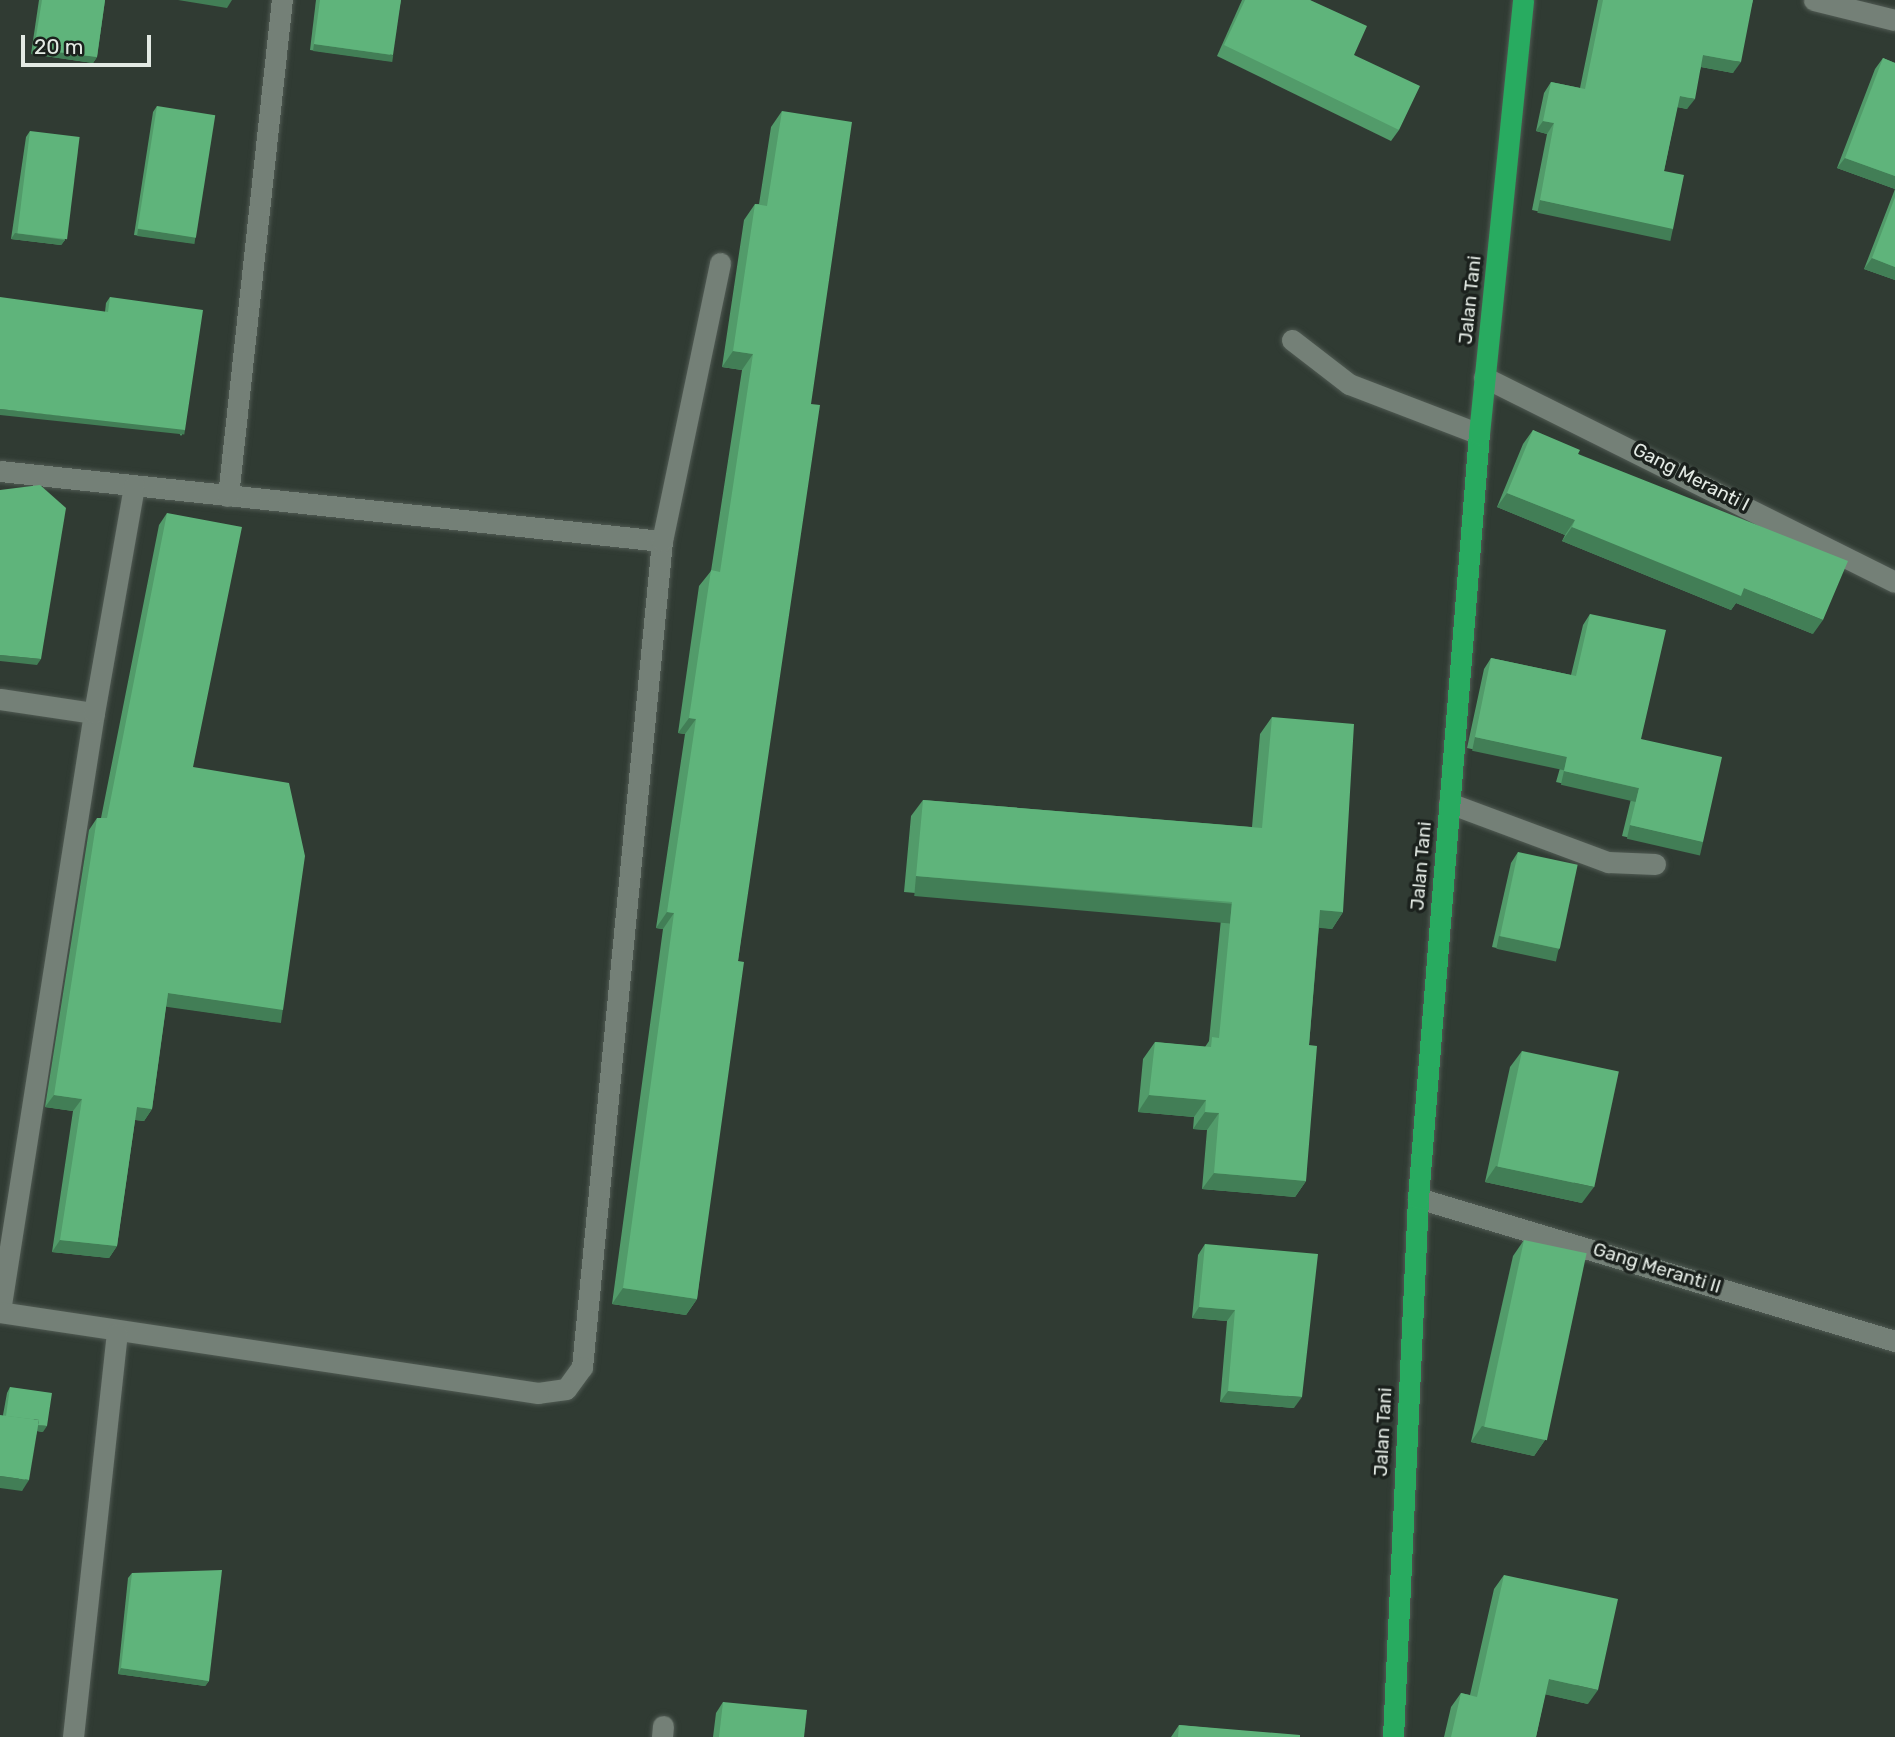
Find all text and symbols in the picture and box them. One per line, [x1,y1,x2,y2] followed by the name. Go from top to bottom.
[24,21,154,65] scale bar
[34,34,83,59] text: 20 m
[1454,254,1486,346] street label: Jalan Tani
[1629,438,1753,516] street label: Gang Meranti I
[1406,820,1436,912] street label: Jalan Tani
[1590,1238,1724,1298] street label: Gang Meranti II
[1369,1387,1397,1477] street label: Jalan Tani

